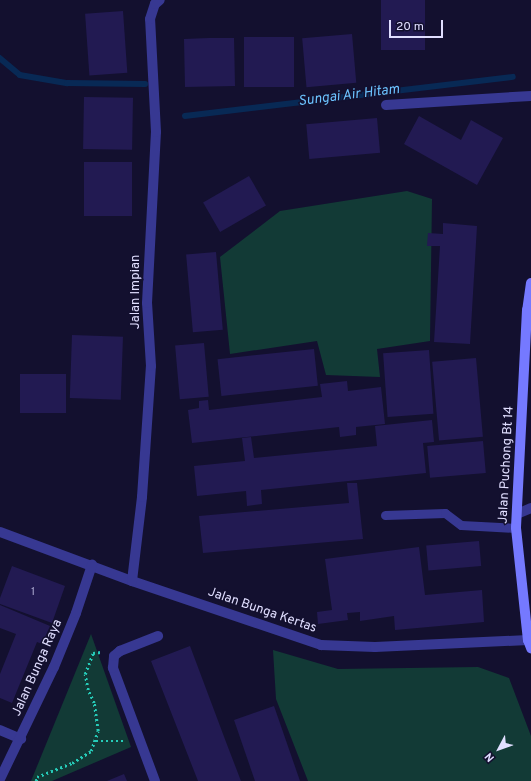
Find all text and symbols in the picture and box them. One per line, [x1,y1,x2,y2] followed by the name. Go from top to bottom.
[391,12,445,38] scale bar
[396,19,424,35] text: 20 m
[297,81,401,111] water label: Sungai Air Hitam
[128,255,144,329] street label: Jalan Impian
[496,406,518,524] street label: Jalan Puchong Bt 14
[31,585,35,599] house number: 1
[206,585,318,637] street label: Jalan Bunga Kertas
[10,617,66,719] street label: Jalan Bunga Raya
[479,729,519,769] north arrow
[482,749,498,764] text: N

